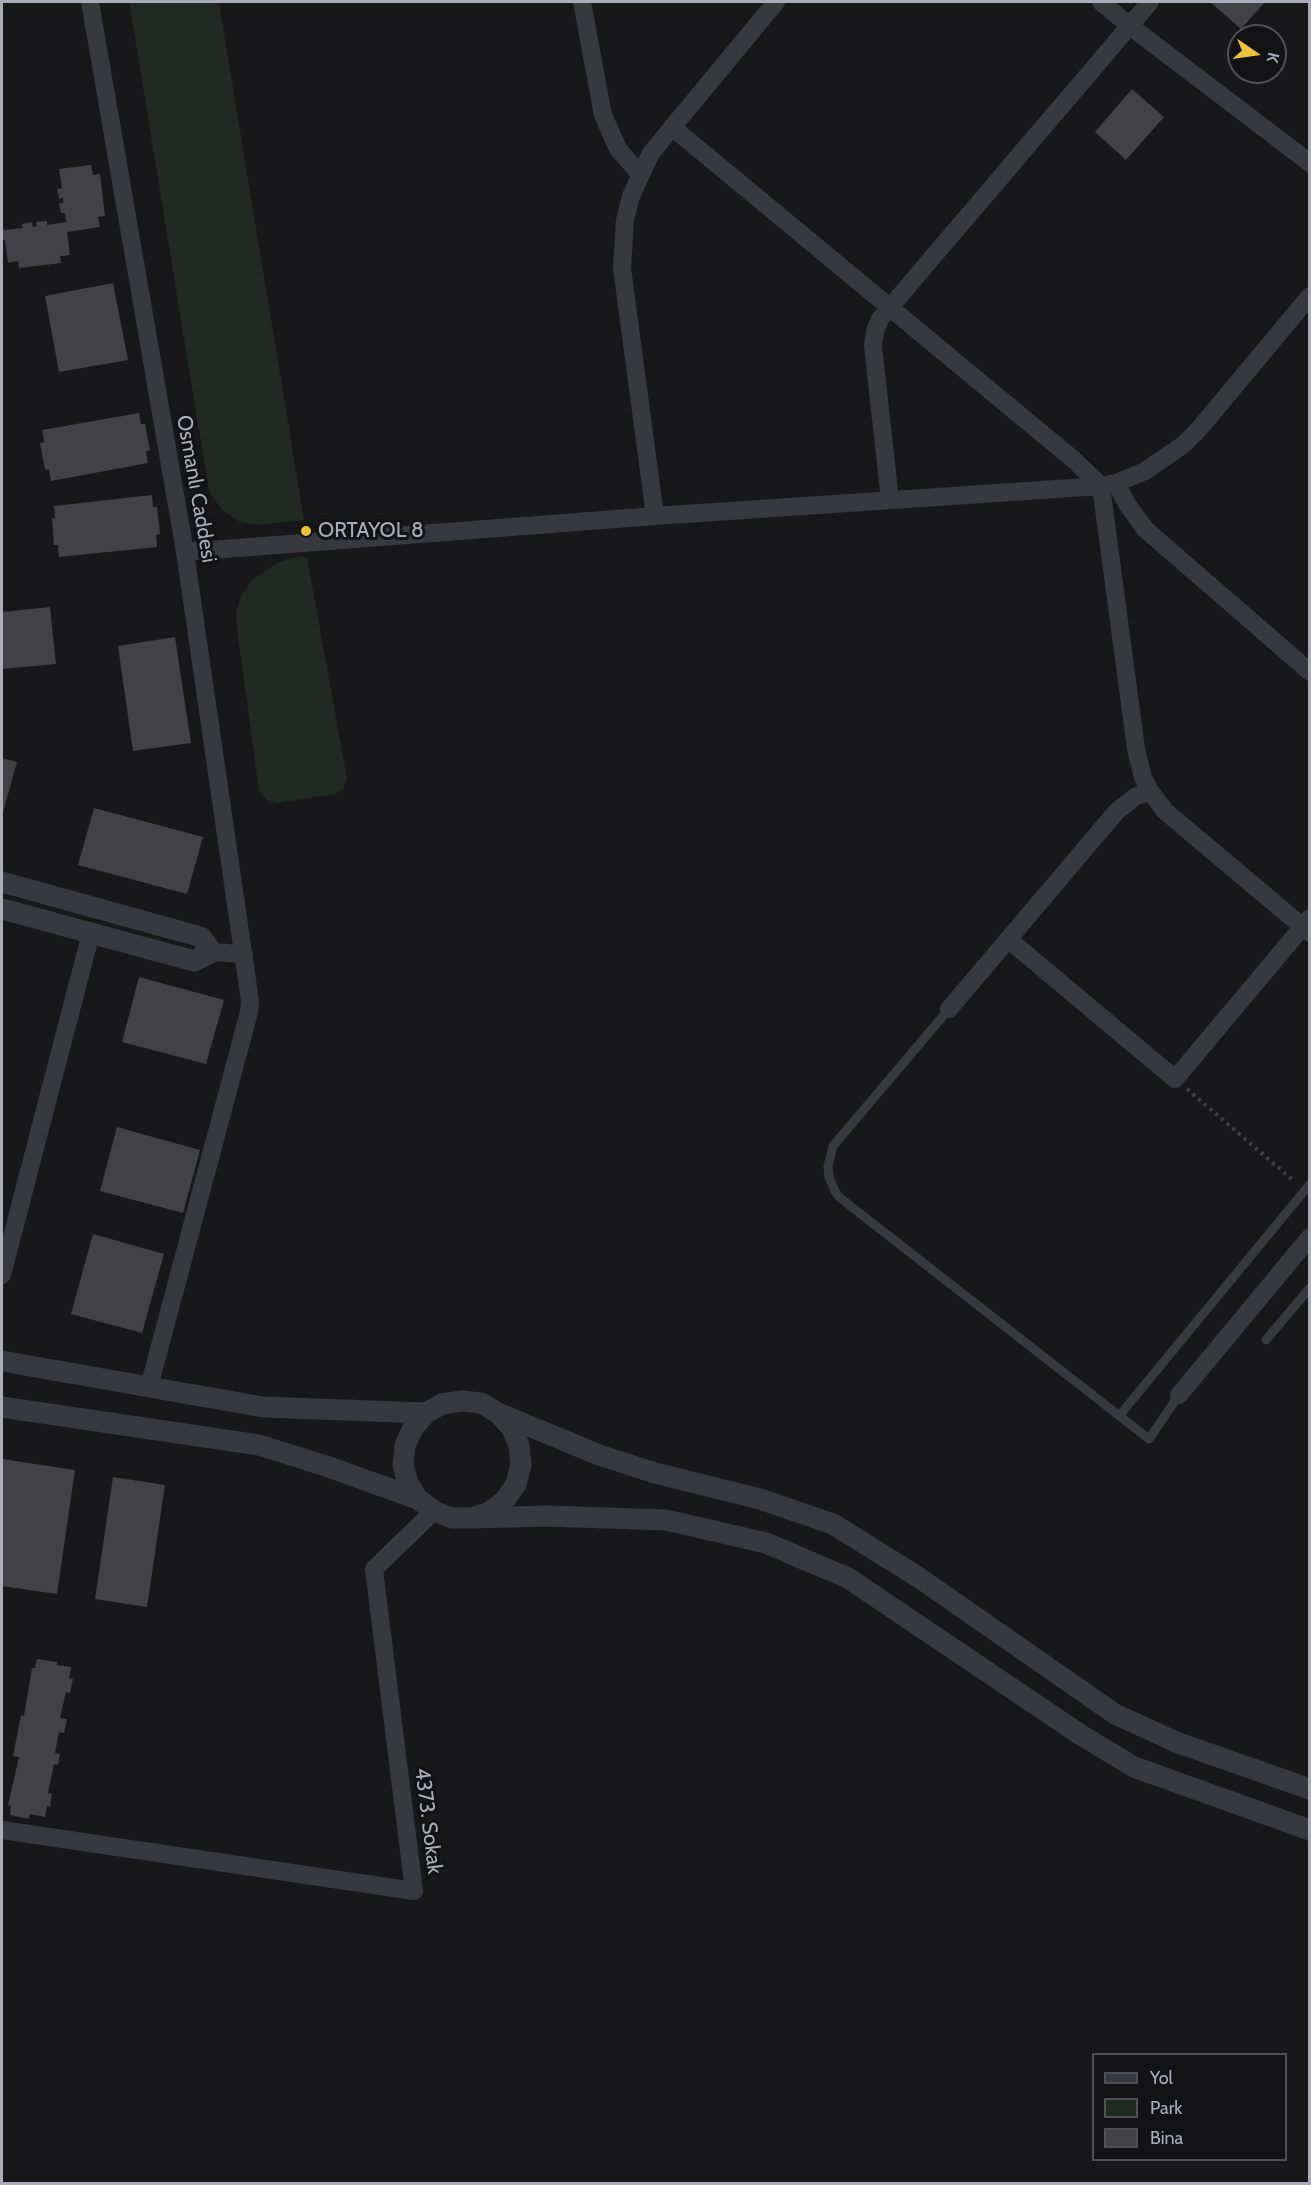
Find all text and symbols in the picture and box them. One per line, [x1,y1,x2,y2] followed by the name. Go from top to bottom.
[1227,24,1287,84] north arrow
[1263,51,1283,65] text: K
[171,413,221,565] street label: Osmanlı Caddesi
[318,518,424,544] place label: ORTAYOL 8
[299,524,313,538] marker: ORTAYOL 8
[409,1766,447,1876] street label: 4373. Sokak
[1092,2053,1287,2161] legend
[1150,2067,1173,2089] text: Yol
[1150,2097,1182,2119] text: Park
[1150,2127,1183,2149] text: Bina

